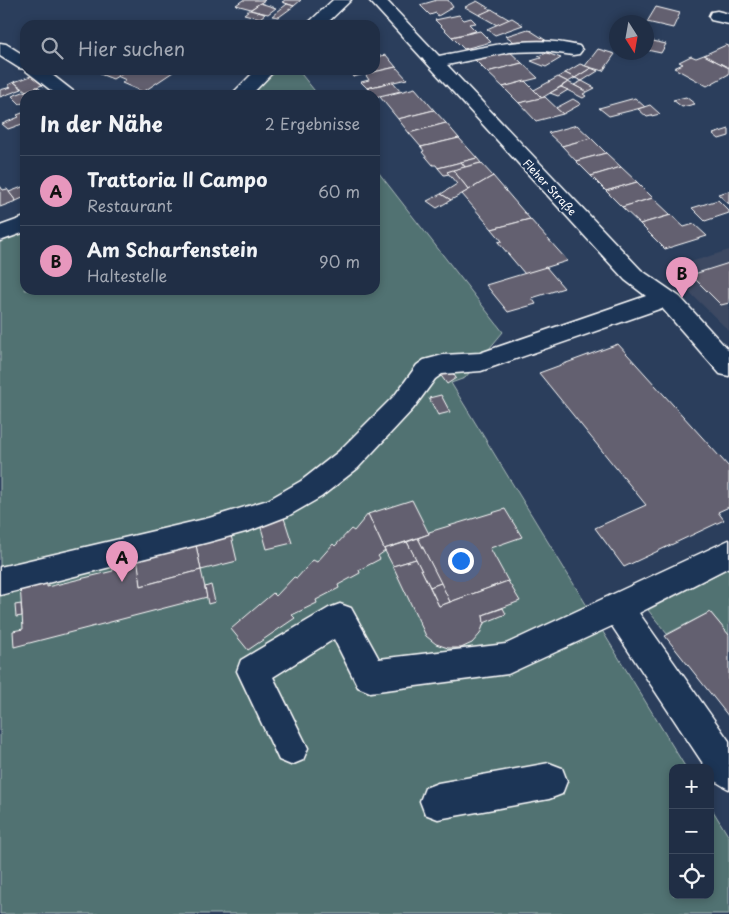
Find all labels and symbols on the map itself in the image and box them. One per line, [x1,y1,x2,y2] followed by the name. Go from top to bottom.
[609,15,654,60] north arrow
[519,155,581,219] street label: Fleher Straße
[666,257,698,298] pin: B
[106,541,138,582] pin: A
[448,548,474,574] your location

